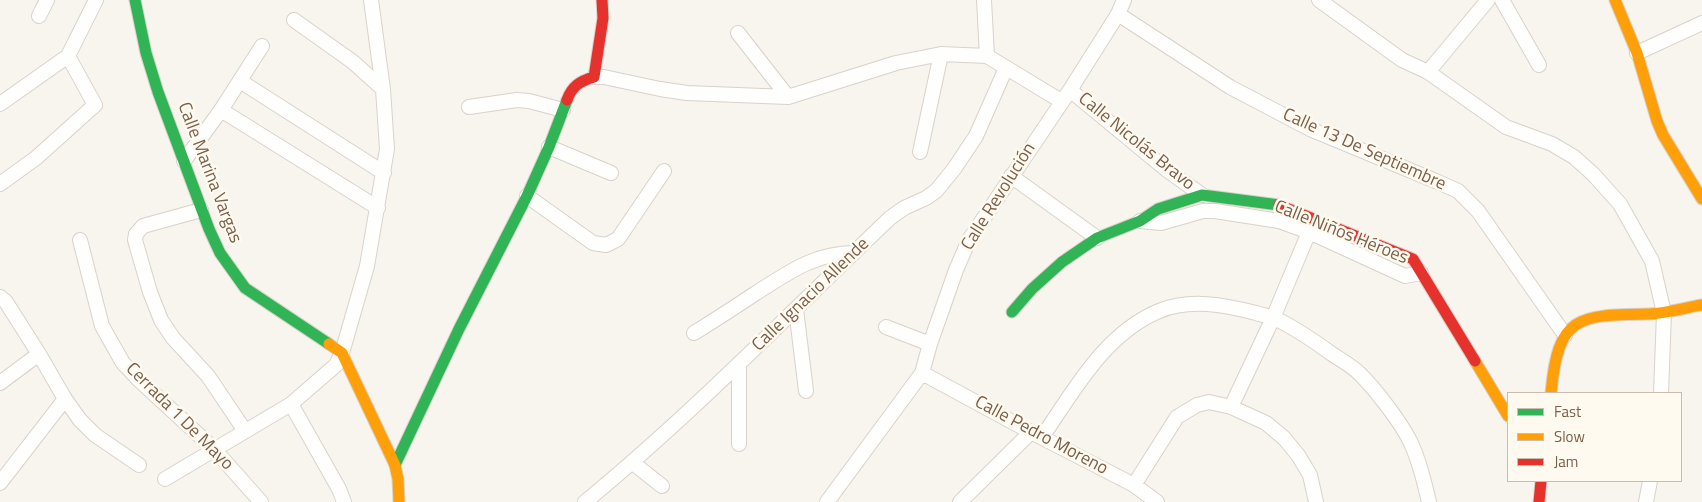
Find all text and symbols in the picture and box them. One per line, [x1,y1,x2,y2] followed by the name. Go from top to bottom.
[1074,89,1198,195] street label: Calle Nicolás Bravo
[172,100,246,246] street label: Calle Marina Vargas
[1279,104,1449,196] street label: Calle 13 De Septiembre
[957,139,1041,255] street label: Calle Revolución
[1271,196,1411,270] street label: Calle Niños Héroes
[748,234,874,356] street label: Calle Ignacio Allende
[121,359,237,475] street label: Cerrada 1 De Mayo
[971,392,1111,480] street label: Calle Pedro Moreno
[1507,392,1682,482] legend
[1554,400,1581,423] text: Fast
[1554,425,1585,448] text: Slow
[1554,450,1578,473] text: Jam

